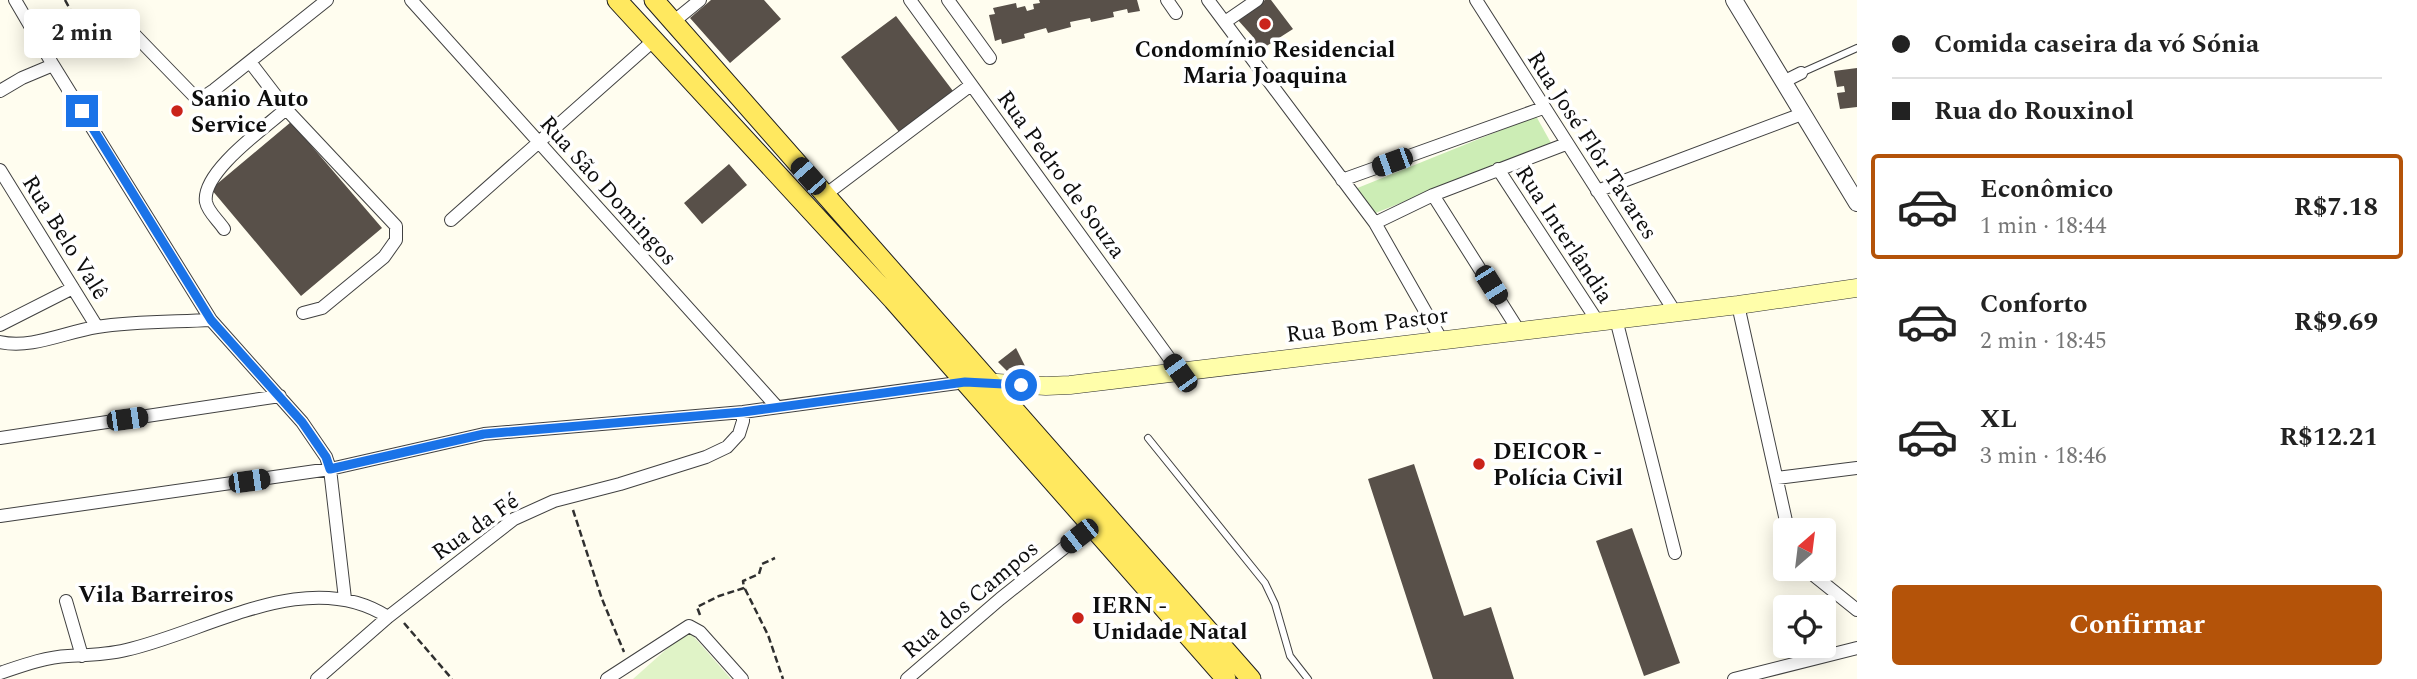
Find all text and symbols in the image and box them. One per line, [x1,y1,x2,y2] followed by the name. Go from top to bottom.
[24,10,140,58] callout: 2 min
[51,16,113,51] text: 2 min
[1257,16,1273,32] marker: Condomínio Residencial Maria Joaquina
[1934,24,2259,64] text: Comida caseira da vó Sónia
[1135,33,1395,94] place label: Condomínio Residencial Maria Joaquina
[1517,44,1666,247] street label: Rua José Flôr Tavares
[191,82,308,143] place label: Sanio Auto Service
[988,83,1134,266] street label: Rua Pedro de Souza
[1934,91,2134,131] text: Rua do Rouxinol
[66,95,98,127] route end
[169,103,185,119] marker: Sanio Auto Service
[531,108,685,274] street label: Rua São Domingos
[1369,145,1416,179] car
[787,153,830,199] car
[1506,159,1622,311] street label: Rua Interlândia
[12,169,117,307] street label: Rua Belo Valê
[1980,169,2113,209] text: Econômico
[1896,175,1959,238] icon: car
[2294,187,2378,227] text: R$7.18
[1980,209,2107,244] text: 1 min · 18:44
[1471,262,1512,308] car
[1980,284,2088,324] text: Conforto
[1896,290,1959,353] icon: car
[1284,298,1450,353] street label: Rua Bom Pastor
[2294,302,2378,342] text: R$9.69
[1980,324,2107,359] text: 2 min · 18:45
[1160,350,1201,396] car
[1005,369,1037,401] route start
[1980,399,2017,439] text: XL
[1896,405,1959,468] icon: car
[105,406,150,432] car
[2279,417,2378,457] text: R$12.21
[1493,435,1623,496] place label: DEICOR - Polícia Civil
[1980,439,2107,474] text: 3 min · 18:46
[1471,456,1487,472] marker: DEICOR - Polícia Civil
[227,468,272,494] car
[425,484,527,570] street label: Rua da Fé
[1056,515,1103,557] car
[1773,518,1836,581] north arrow
[1773,518,1836,658] map controls
[895,532,1047,668] street label: Rua dos Campos
[78,577,234,613] district label: Vila Barreiros
[1892,585,2382,665] button: Confirmar
[1092,589,1247,650] place label: IERN - Unidade Natal
[1773,595,1836,658] button: locate
[1070,610,1086,626] marker: IERN - Unidade Natal

